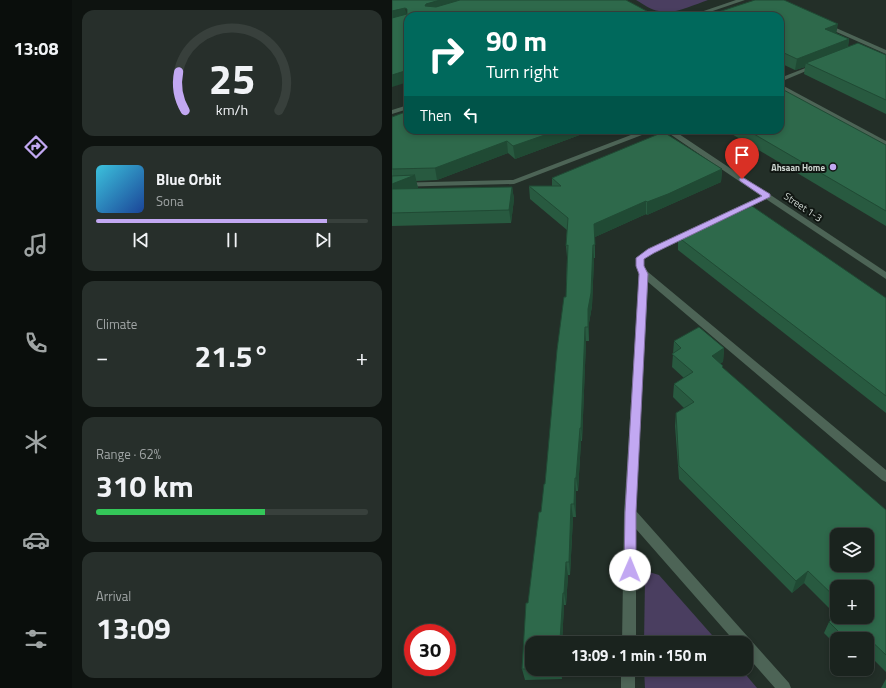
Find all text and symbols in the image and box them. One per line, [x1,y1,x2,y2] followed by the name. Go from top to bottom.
[486,19,547,62] text: 90 m
[420,28,472,80] icon: right
[14,35,58,62] text: 13:08
[209,47,255,110] text: 25
[486,58,559,85] text: Turn right
[216,98,248,120] text: km/h
[420,104,452,127] text: Then
[460,104,482,126] icon: left
[22,133,50,161] icon: directions
[725,138,759,179] pin
[731,144,753,166] icon: arrive
[771,161,825,174] place label: Ahsaan Home
[828,162,838,172] marker: Ahsaan Home
[156,168,221,191] text: Blue Orbit
[781,189,825,225] street label: Street 1-3
[156,191,183,211] text: Sona
[130,229,152,251] icon: previous
[221,229,243,251] icon: pause
[312,229,334,251] icon: next
[22,231,50,259] icon: music
[96,314,137,334] text: Climate
[22,329,50,357] icon: phone
[195,333,269,379] text: 21.5°
[96,340,108,374] text: −
[356,340,368,374] text: +
[22,428,50,456] icon: climate
[96,444,161,464] text: Range · 62%
[96,463,194,509] text: 310 km
[22,526,50,554] icon: car
[830,528,874,676] map controls
[830,528,874,572] button: layers
[609,549,651,591] position arrow
[830,580,874,624] button: +
[96,586,131,606] text: Arrival
[96,605,171,651] text: 13:09
[404,624,456,676] speed limit sign: 30
[22,625,50,653] icon: filters
[830,632,874,676] button: −
[571,644,707,667] text: 13:09 · 1 min · 150 m

